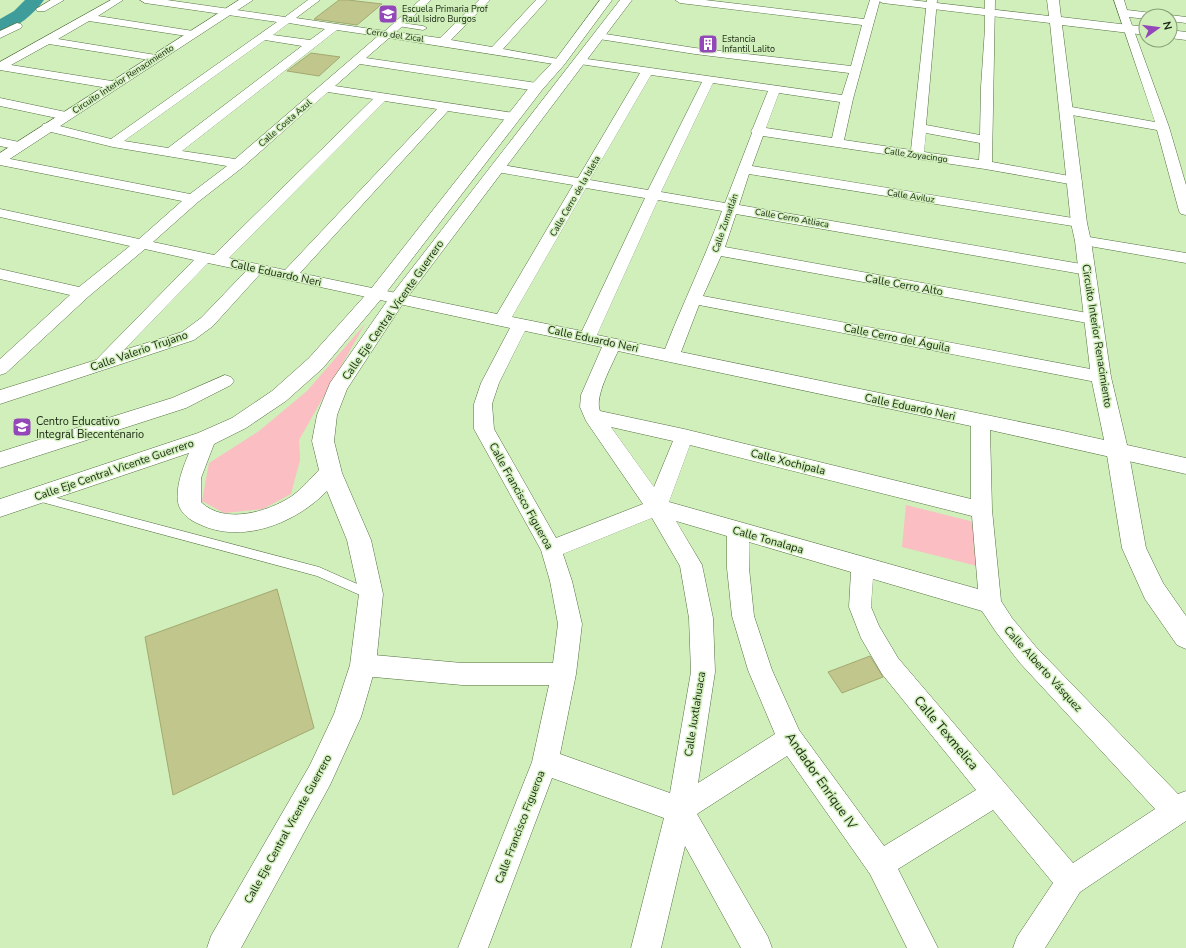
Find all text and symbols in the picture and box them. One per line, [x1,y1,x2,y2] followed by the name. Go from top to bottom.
[377,3,399,25] school or university icon: Escuela Primaria Prof Raul Isidro Burgos
[402,3,489,25] place label: Escuela Primaria Prof Raul Isidro Burgos
[1138,8,1178,48] north arrow
[1159,20,1175,32] text: N
[365,25,425,45] street label: Cerro del Zical
[697,33,719,55] building icon: Estancia Infantil Lalito
[722,33,775,55] place label: Estancia Infantil Lalito
[70,42,176,116] street label: Circuito Interior Renacimiento
[256,96,314,149] street label: Calle Costa Azul
[883,145,949,165] street label: Calle Zoyacingo
[547,153,603,239] street label: Calle Cerro de la Isleta
[886,186,936,206] street label: Calle Aviluz
[709,192,741,254] street label: Calle Zumatlán
[754,206,830,230] street label: Calle Cerro Atliaca
[339,237,447,383] street label: Calle Eje Central Vicente Guerrero
[229,256,323,290] street label: Calle Eduardo Neri
[1078,263,1116,409] street label: Circuito Interior Renacimiento
[864,271,944,299] street label: Calle Cerro Alto
[842,319,952,356] street label: Calle Cerro del Águila
[546,322,640,356] street label: Calle Eduardo Neri
[88,327,190,375] street label: Calle Valerio Trujano
[863,390,957,424] street label: Calle Eduardo Neri
[36,414,144,442] place label: Centro Educativo Integral Biecentenario
[11,416,33,438] school or university icon: Centro Educativo Integral Biecentenario
[32,436,196,504] street label: Calle Eje Central Vicente Guerrero
[485,440,557,552] street label: Calle Francisco Figueroa
[749,445,827,479] street label: Calle Xochipala
[731,523,806,557] street label: Calle Tonalapa
[1001,623,1085,715] street label: Calle Alberto Vásquez
[681,670,709,758] street label: Calle Juxtlahuaca
[910,692,982,774] street label: Calle Texmelica
[781,729,861,833] street label: Andador Enrique IV
[241,752,335,906] street label: Calle Eje Central Vicente Guerrero
[492,768,549,886] street label: Calle Francisco Figueroa

